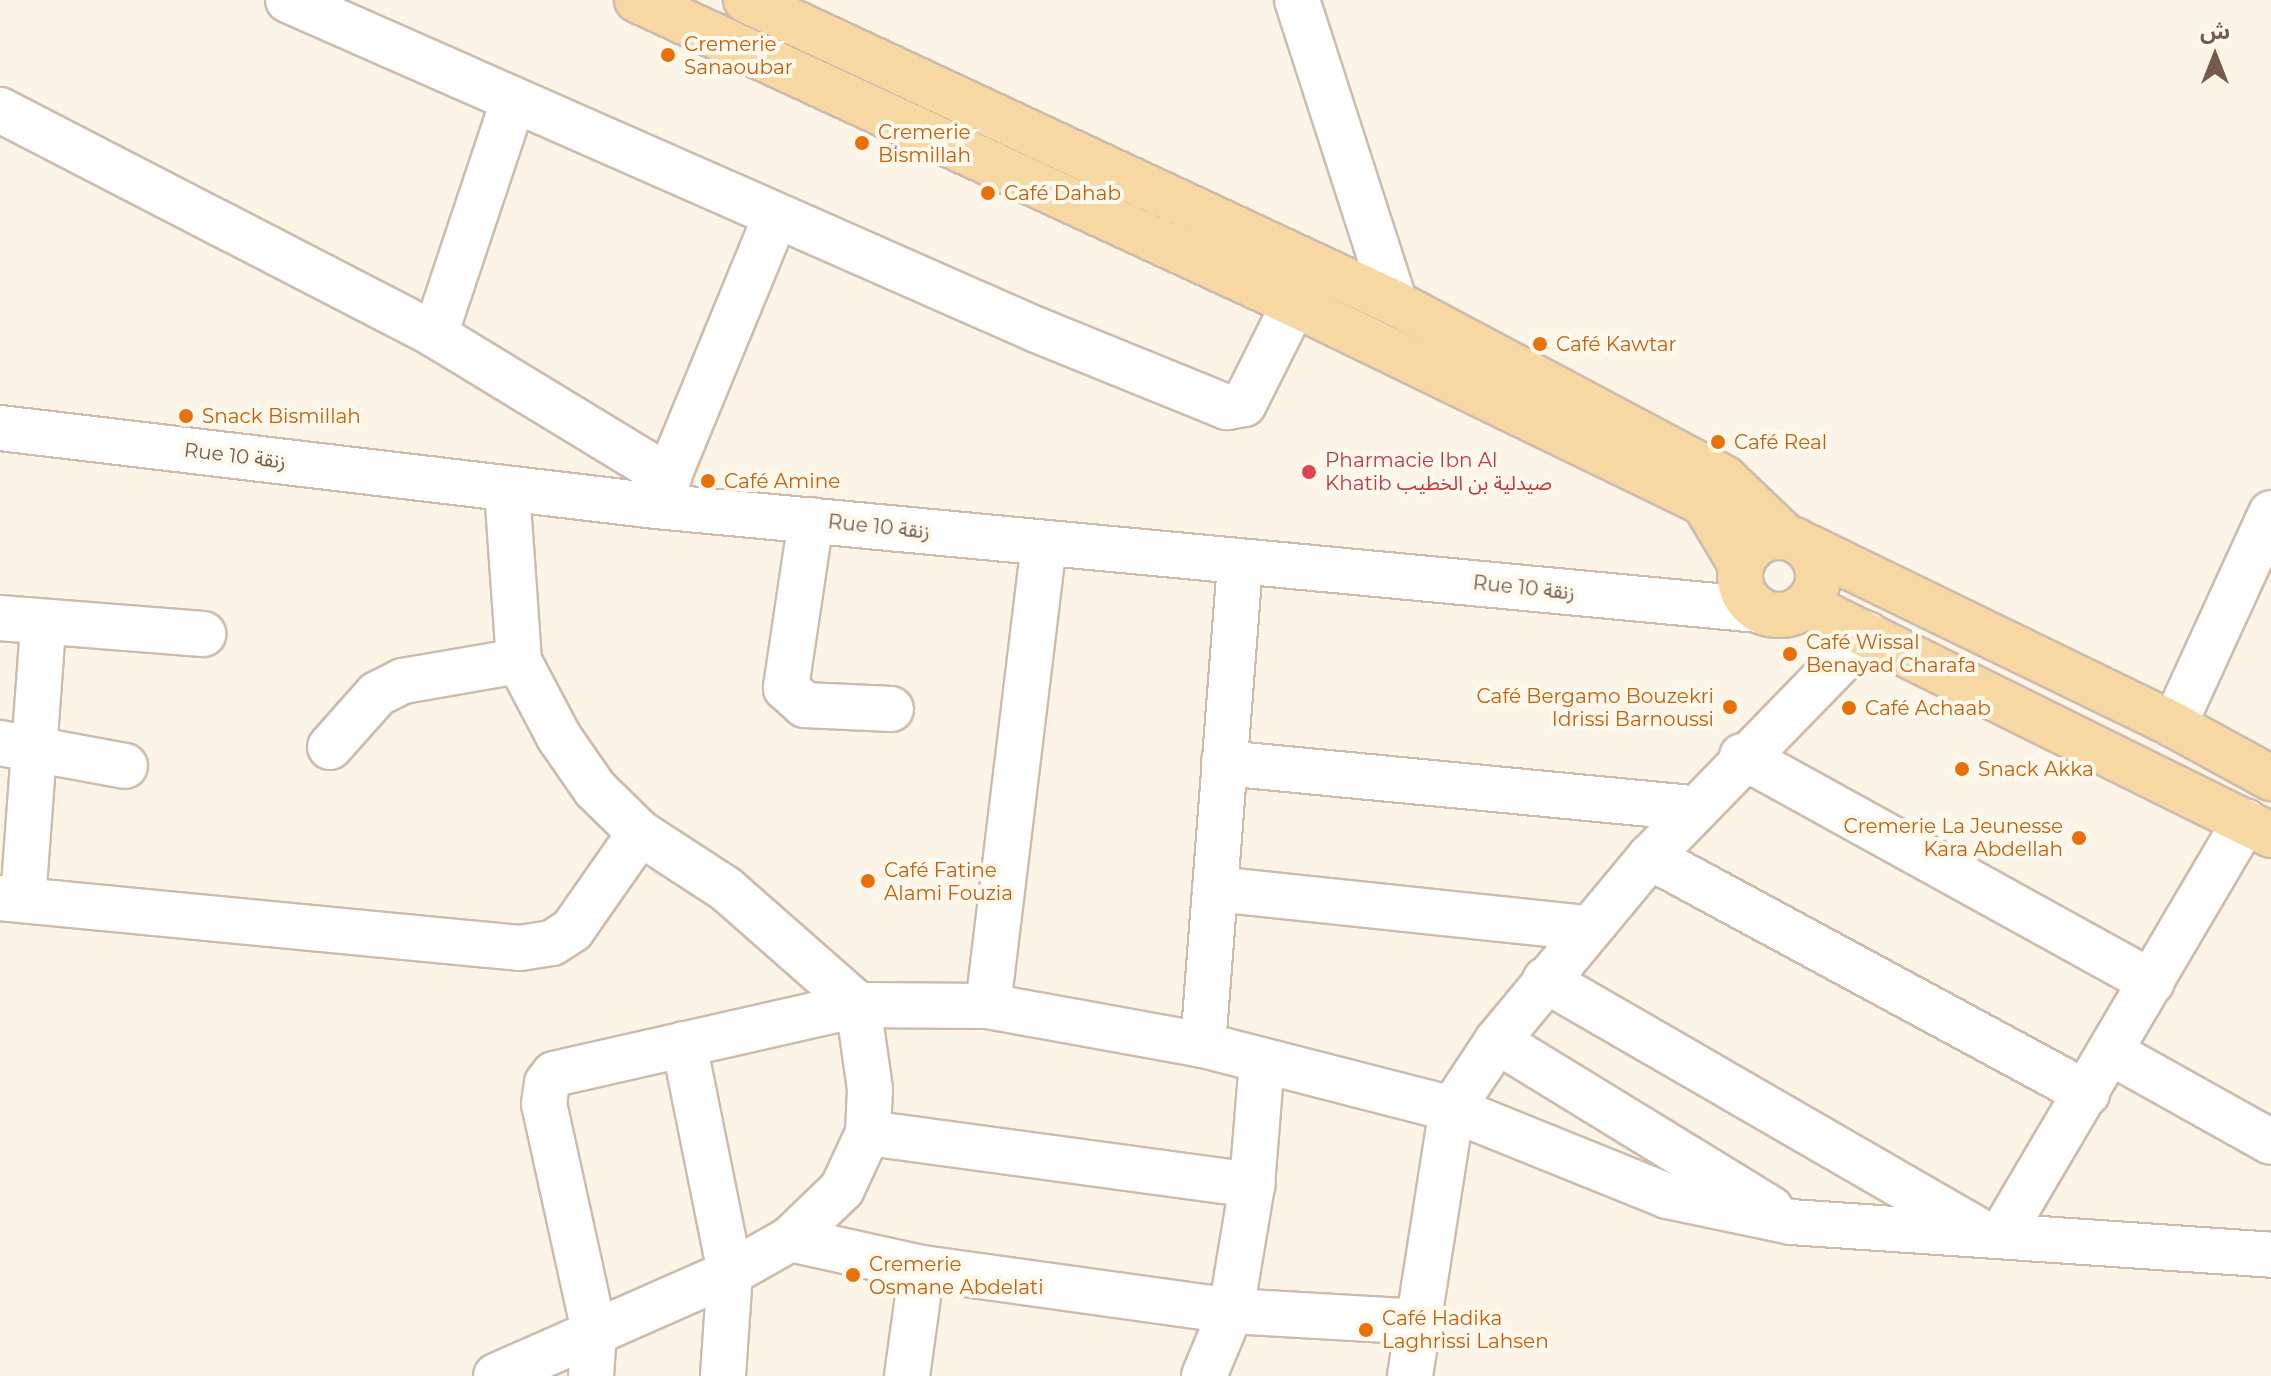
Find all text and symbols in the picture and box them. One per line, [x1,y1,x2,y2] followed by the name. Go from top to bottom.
[2175,16,2255,96] north arrow
[2200,18,2230,45] text: ش
[684,32,793,79] place label: Cremerie Sanaoubar
[659,46,677,64] marker: Cremerie Sanaoubar
[878,120,971,167] place label: Cremerie Bismillah
[853,134,871,152] marker: Cremerie Bismillah
[1004,181,1121,205] place label: Café Dahab
[979,184,997,202] marker: Café Dahab
[1556,332,1677,356] place label: Café Kawtar
[1531,335,1549,353] marker: Café Kawtar
[202,404,361,428] place label: Snack Bismillah
[177,407,195,425] marker: Snack Bismillah
[1734,430,1827,454] place label: Café Real
[1709,433,1727,451] marker: Café Real
[183,438,287,474] street label: Rue 10 زنقة
[1325,448,1552,495] place label: Pharmacie Ibn Al Khatib صيدلية بن الخطيب
[1300,463,1318,481] marker: Pharmacie Ibn Al Khatib صيدلية بن الخطيب
[724,469,840,493] place label: Café Amine
[699,472,717,490] marker: Café Amine
[827,510,931,544] street label: Rue 10 زنقة
[1472,571,1576,605] street label: Rue 10 زنقة
[1806,630,1976,677] place label: Café Wissal Benayad Charafa
[1781,645,1799,663] marker: Café Wissal Benayad Charafa
[1477,684,1714,731] place label: Café Bergamo Bouzekri Idrissi Barnoussi
[1865,696,1991,720] place label: Café Achaab
[1721,698,1739,716] marker: Café Bergamo Bouzekri Idrissi Barnoussi
[1840,699,1858,717] marker: Café Achaab
[1978,757,2094,781] place label: Snack Akka
[1953,760,1971,778] marker: Snack Akka
[1844,814,2063,861] place label: Cremerie La Jeunesse Kara Abdellah
[2070,829,2088,847] marker: Cremerie La Jeunesse Kara Abdellah
[884,858,1013,905] place label: Café Fatine Alami Fouzia
[859,872,877,890] marker: Café Fatine Alami Fouzia
[869,1252,1044,1299] place label: Cremerie Osmane Abdelati
[844,1266,862,1284] marker: Cremerie Osmane Abdelati
[1382,1306,1549,1353] place label: Café Hadika Laghrissi Lahsen
[1357,1321,1375,1339] marker: Café Hadika Laghrissi Lahsen

